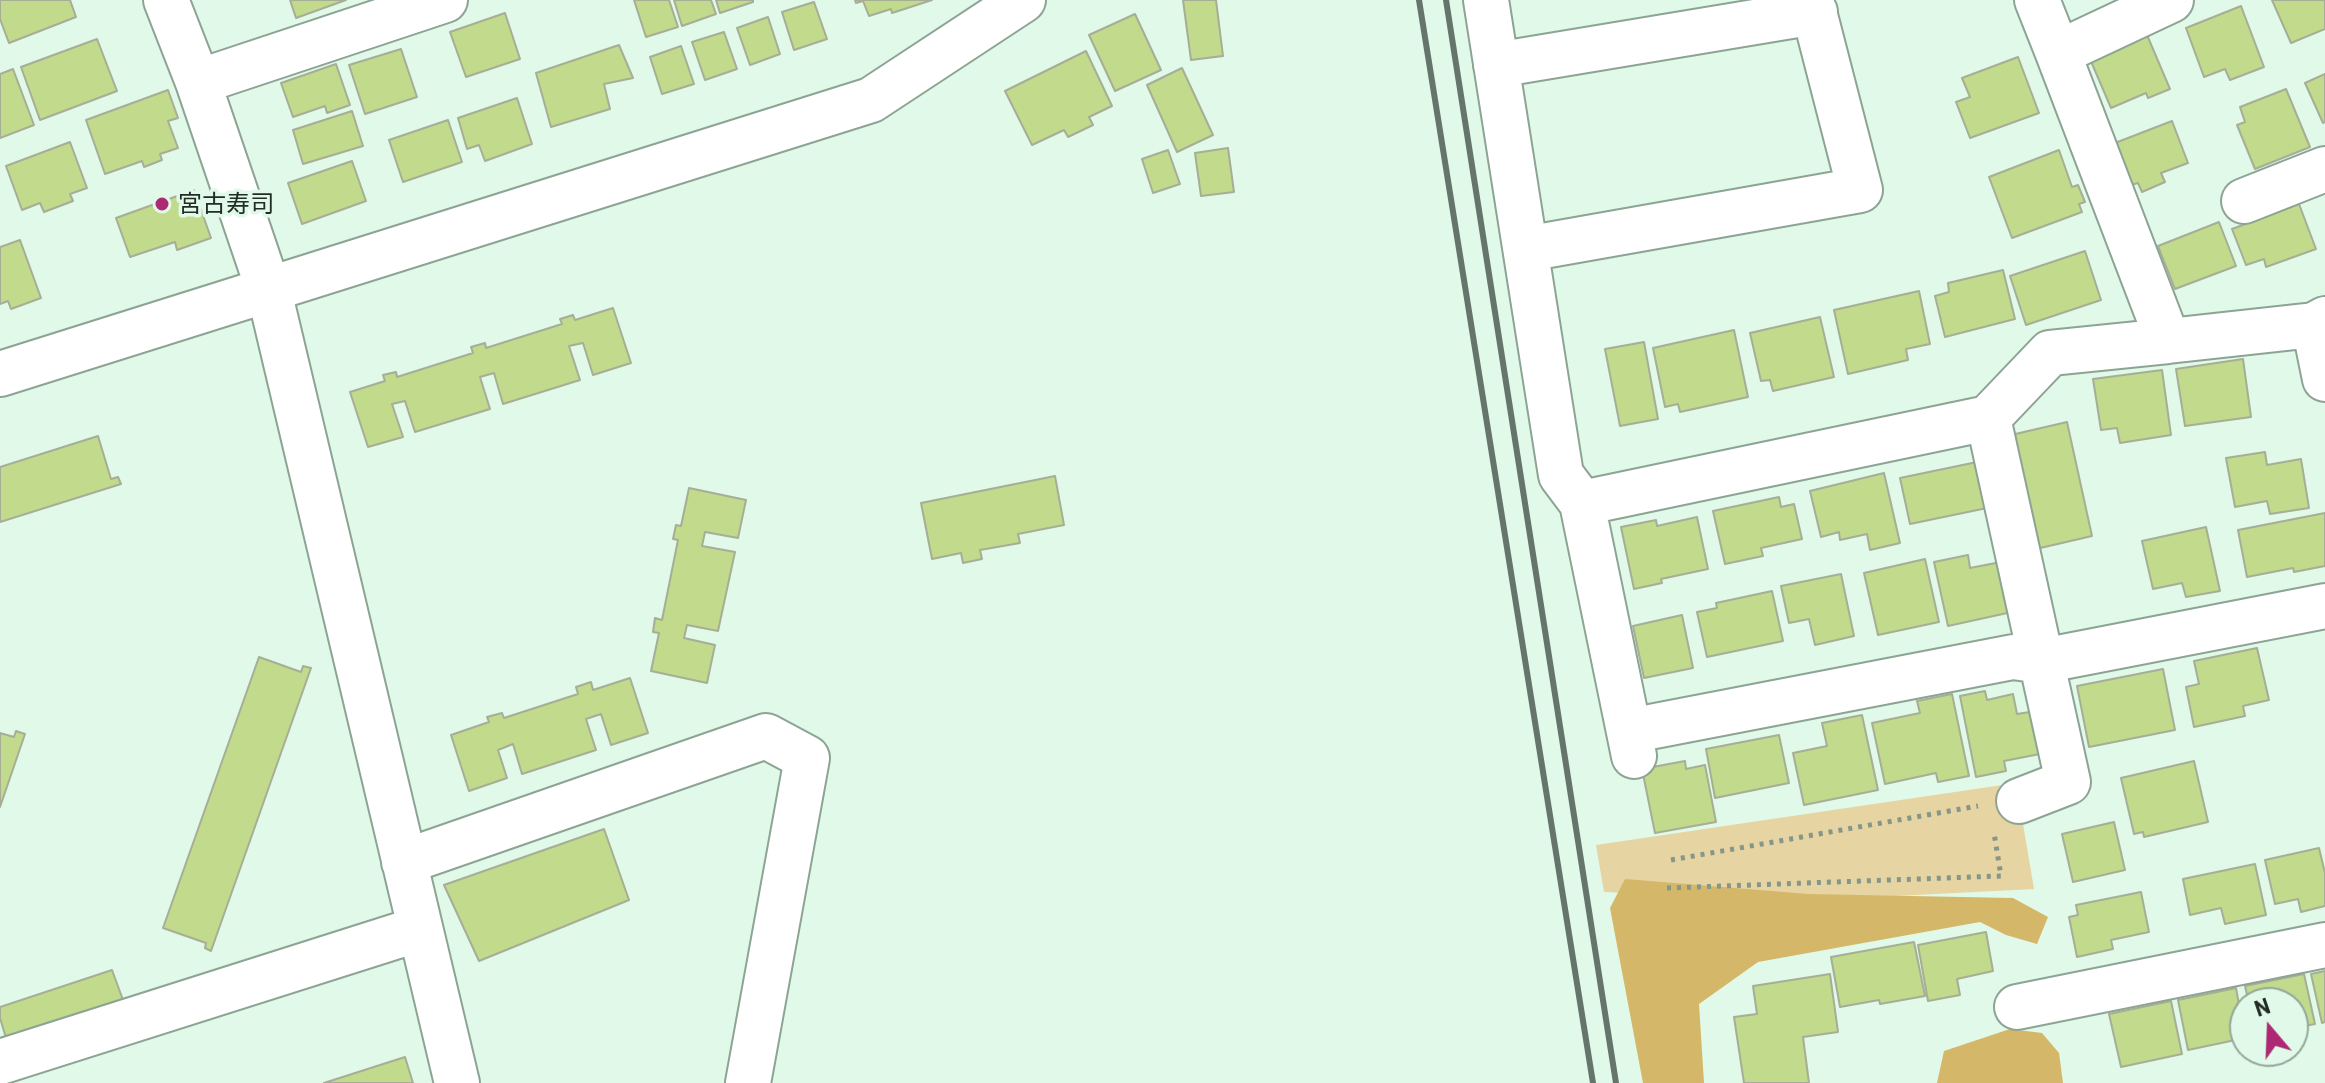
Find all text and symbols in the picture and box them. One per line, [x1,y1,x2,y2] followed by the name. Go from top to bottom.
[178,190,274,218] place label: 宮古寿司
[153,195,171,213] marker: 宮古寿司
[2229,987,2309,1067] north arrow
[2251,992,2273,1021] text: N

